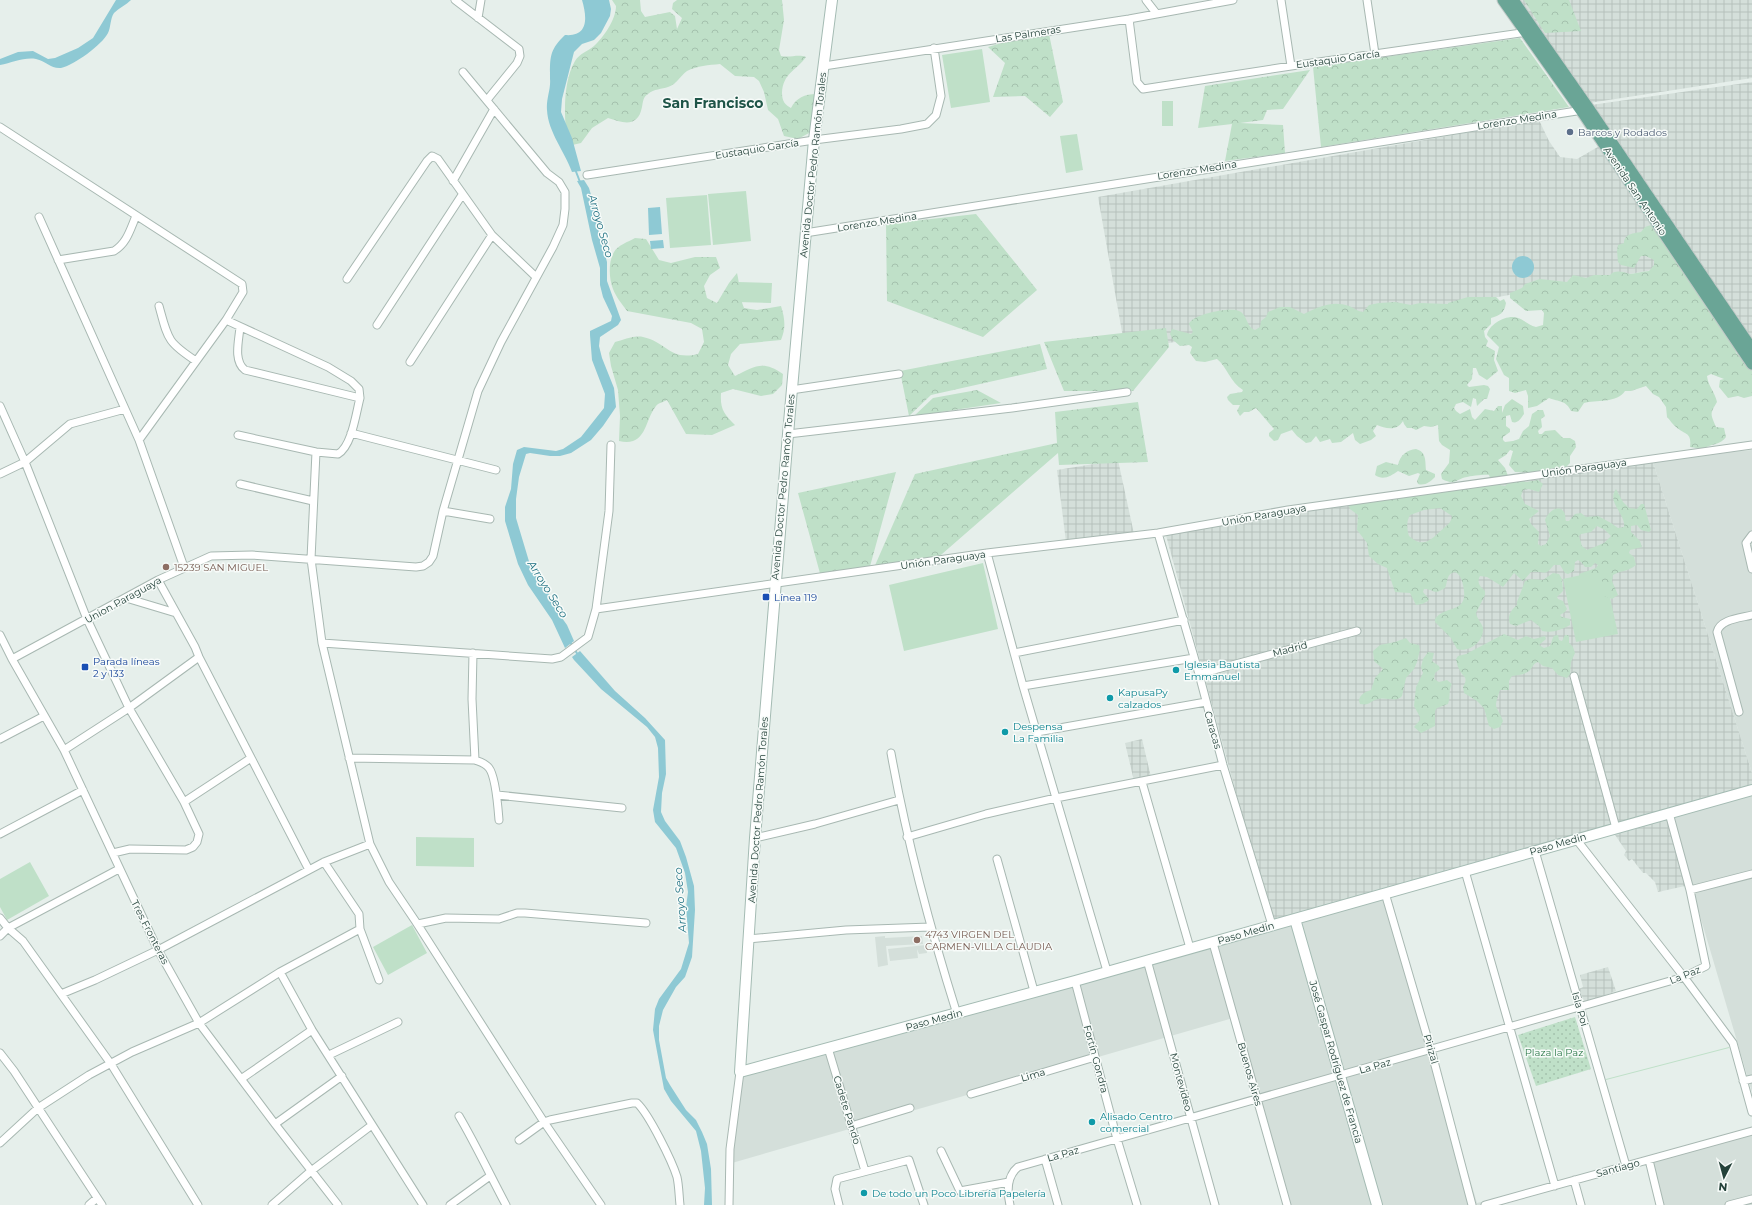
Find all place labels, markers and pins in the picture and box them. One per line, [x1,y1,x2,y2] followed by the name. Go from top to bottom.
[1578,126,1667,139] place label: Barcos y Rodados
[1565,127,1575,137] marker: Barcos y Rodados
[174,561,268,574] place label: 15239 SAN MIGUEL
[161,562,171,572] marker: 15239 SAN MIGUEL
[774,591,817,604] place label: Línea 119
[761,592,771,602] marker: Línea 119
[93,655,160,680] place label: Parada líneas 2 y 133
[1184,658,1260,683] place label: Iglesia Bautista Emmanuel
[80,662,90,672] marker: Parada líneas 2 y 133
[1171,665,1181,675] marker: Iglesia Bautista Emmanuel
[1118,686,1168,711] place label: KapusaPy calzados
[1105,693,1115,703] marker: KapusaPy calzados
[1013,720,1064,745] place label: Despensa La Familia
[1000,727,1010,737] marker: Despensa La Familia
[925,928,1053,953] place label: 4743 VIRGEN DEL CARMEN-VILLA CLAUDIA
[912,935,922,945] marker: 4743 VIRGEN DEL CARMEN-VILLA CLAUDIA
[1100,1110,1173,1135] place label: Alisado Centro comercial
[1087,1117,1097,1127] marker: Alisado Centro comercial
[872,1187,1046,1200] place label: De todo un Poco Librería Papelería
[859,1188,869,1198] marker: De todo un Poco Librería Papelería

